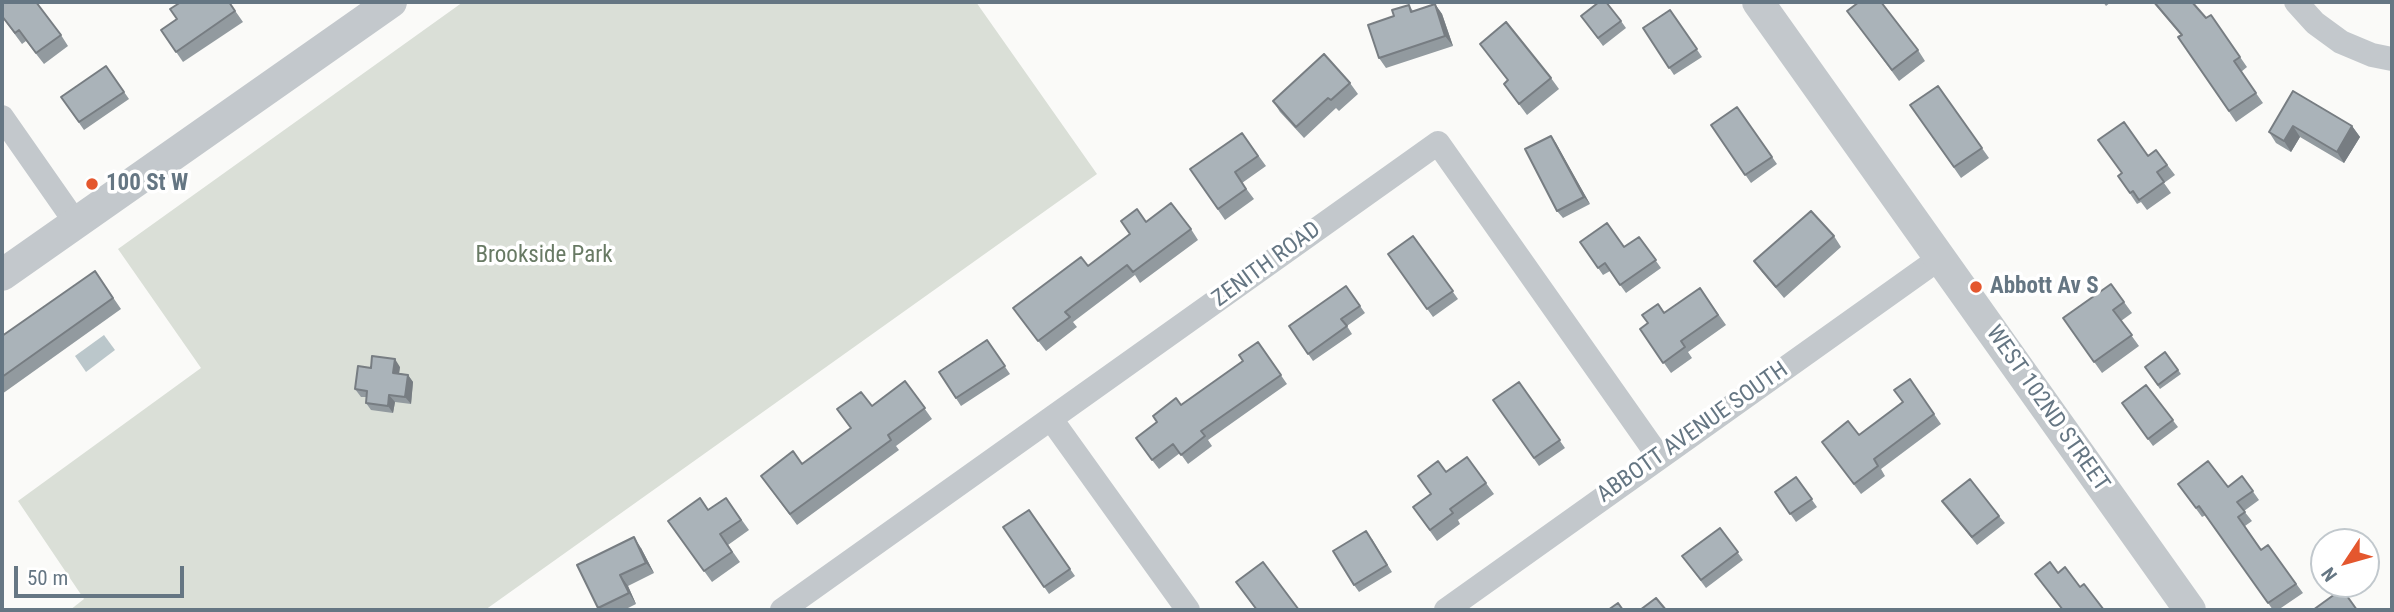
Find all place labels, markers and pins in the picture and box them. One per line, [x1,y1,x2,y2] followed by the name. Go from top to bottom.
[106,170,188,198] place label: 100 St W
[84,176,100,192] marker: 100 St W
[1990,273,2099,301] place label: Abbott Av S
[1968,279,1984,295] marker: Abbott Av S

